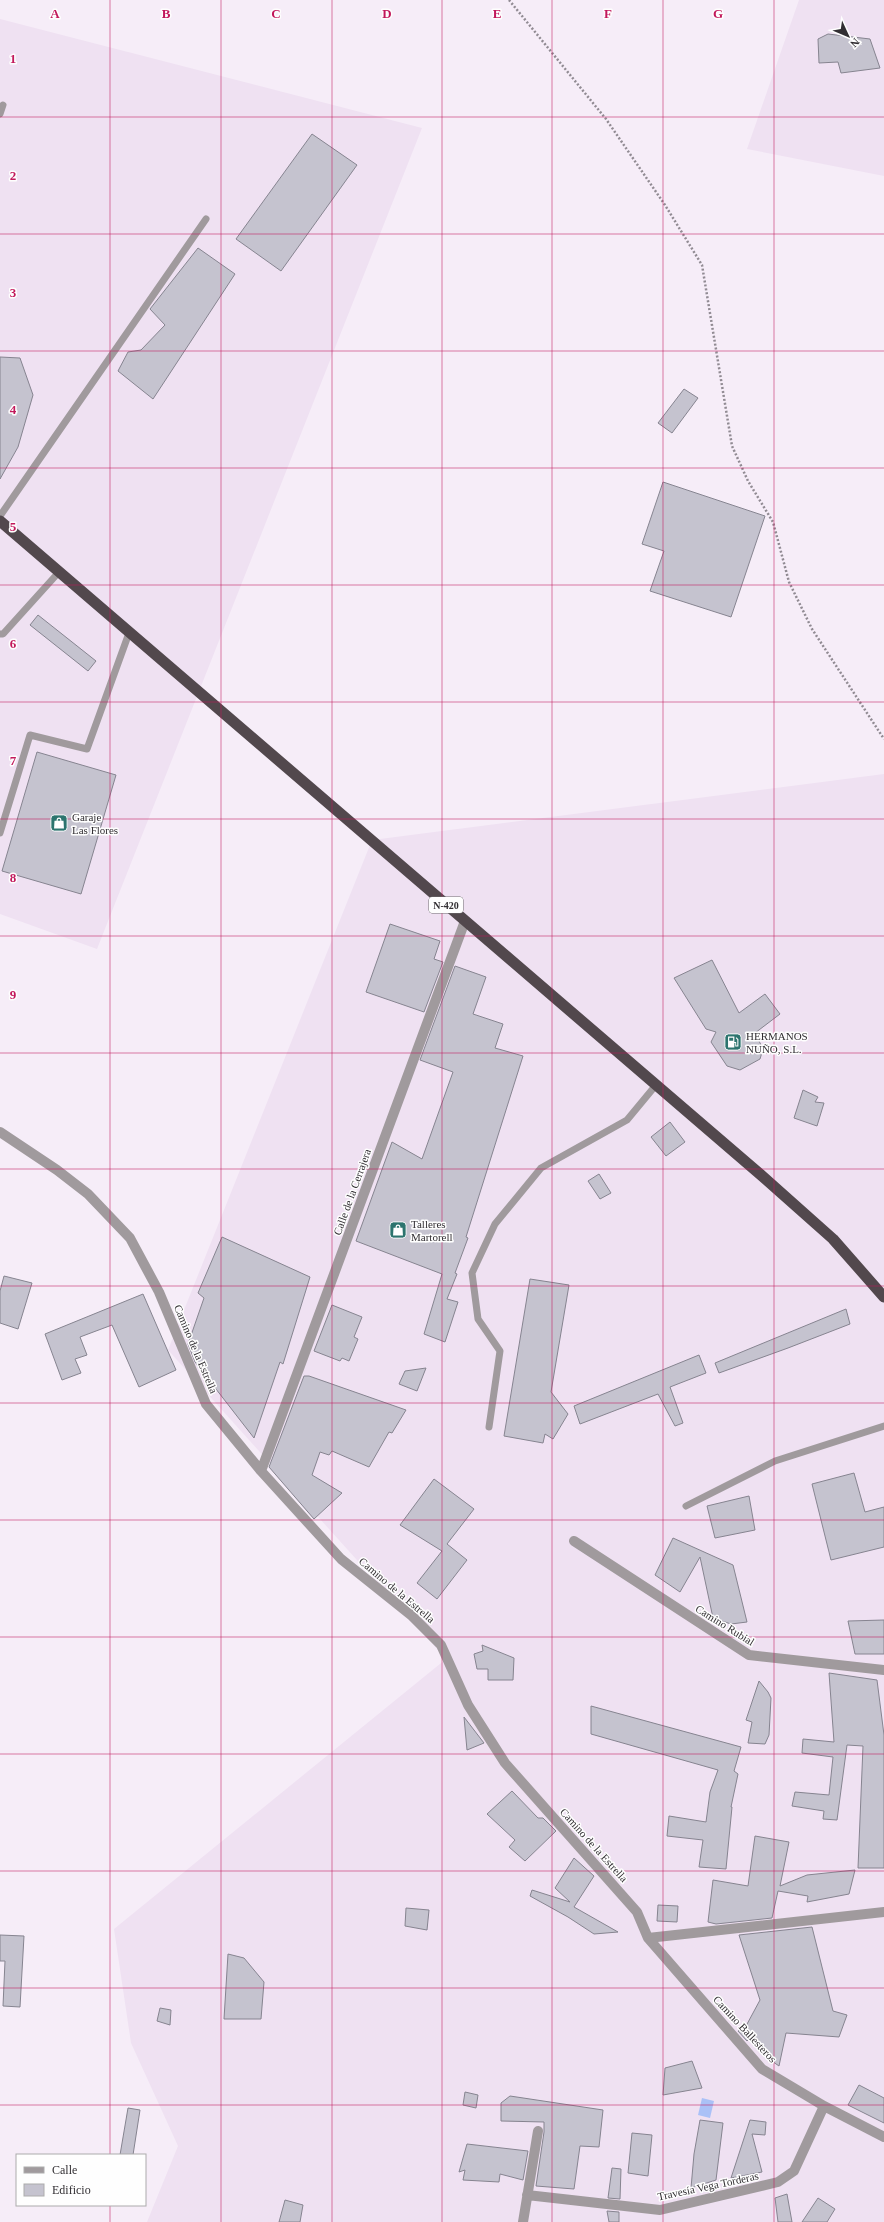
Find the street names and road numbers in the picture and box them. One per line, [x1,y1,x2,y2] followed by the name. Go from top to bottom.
[429,897,463,913] road number: N-420
[331,1147,373,1237] street label: Calle de la Cerrajera
[172,1303,220,1395] street label: Camino de la Estrella
[357,1555,437,1625] street label: Camino de la Estrella
[693,1602,757,1648] street label: Camino Rubial
[558,1806,630,1884] street label: Camino de la Estrella
[711,1993,779,2065] street label: Camino Ballesteros
[656,2169,760,2203] street label: Travesía Vega Torderas

